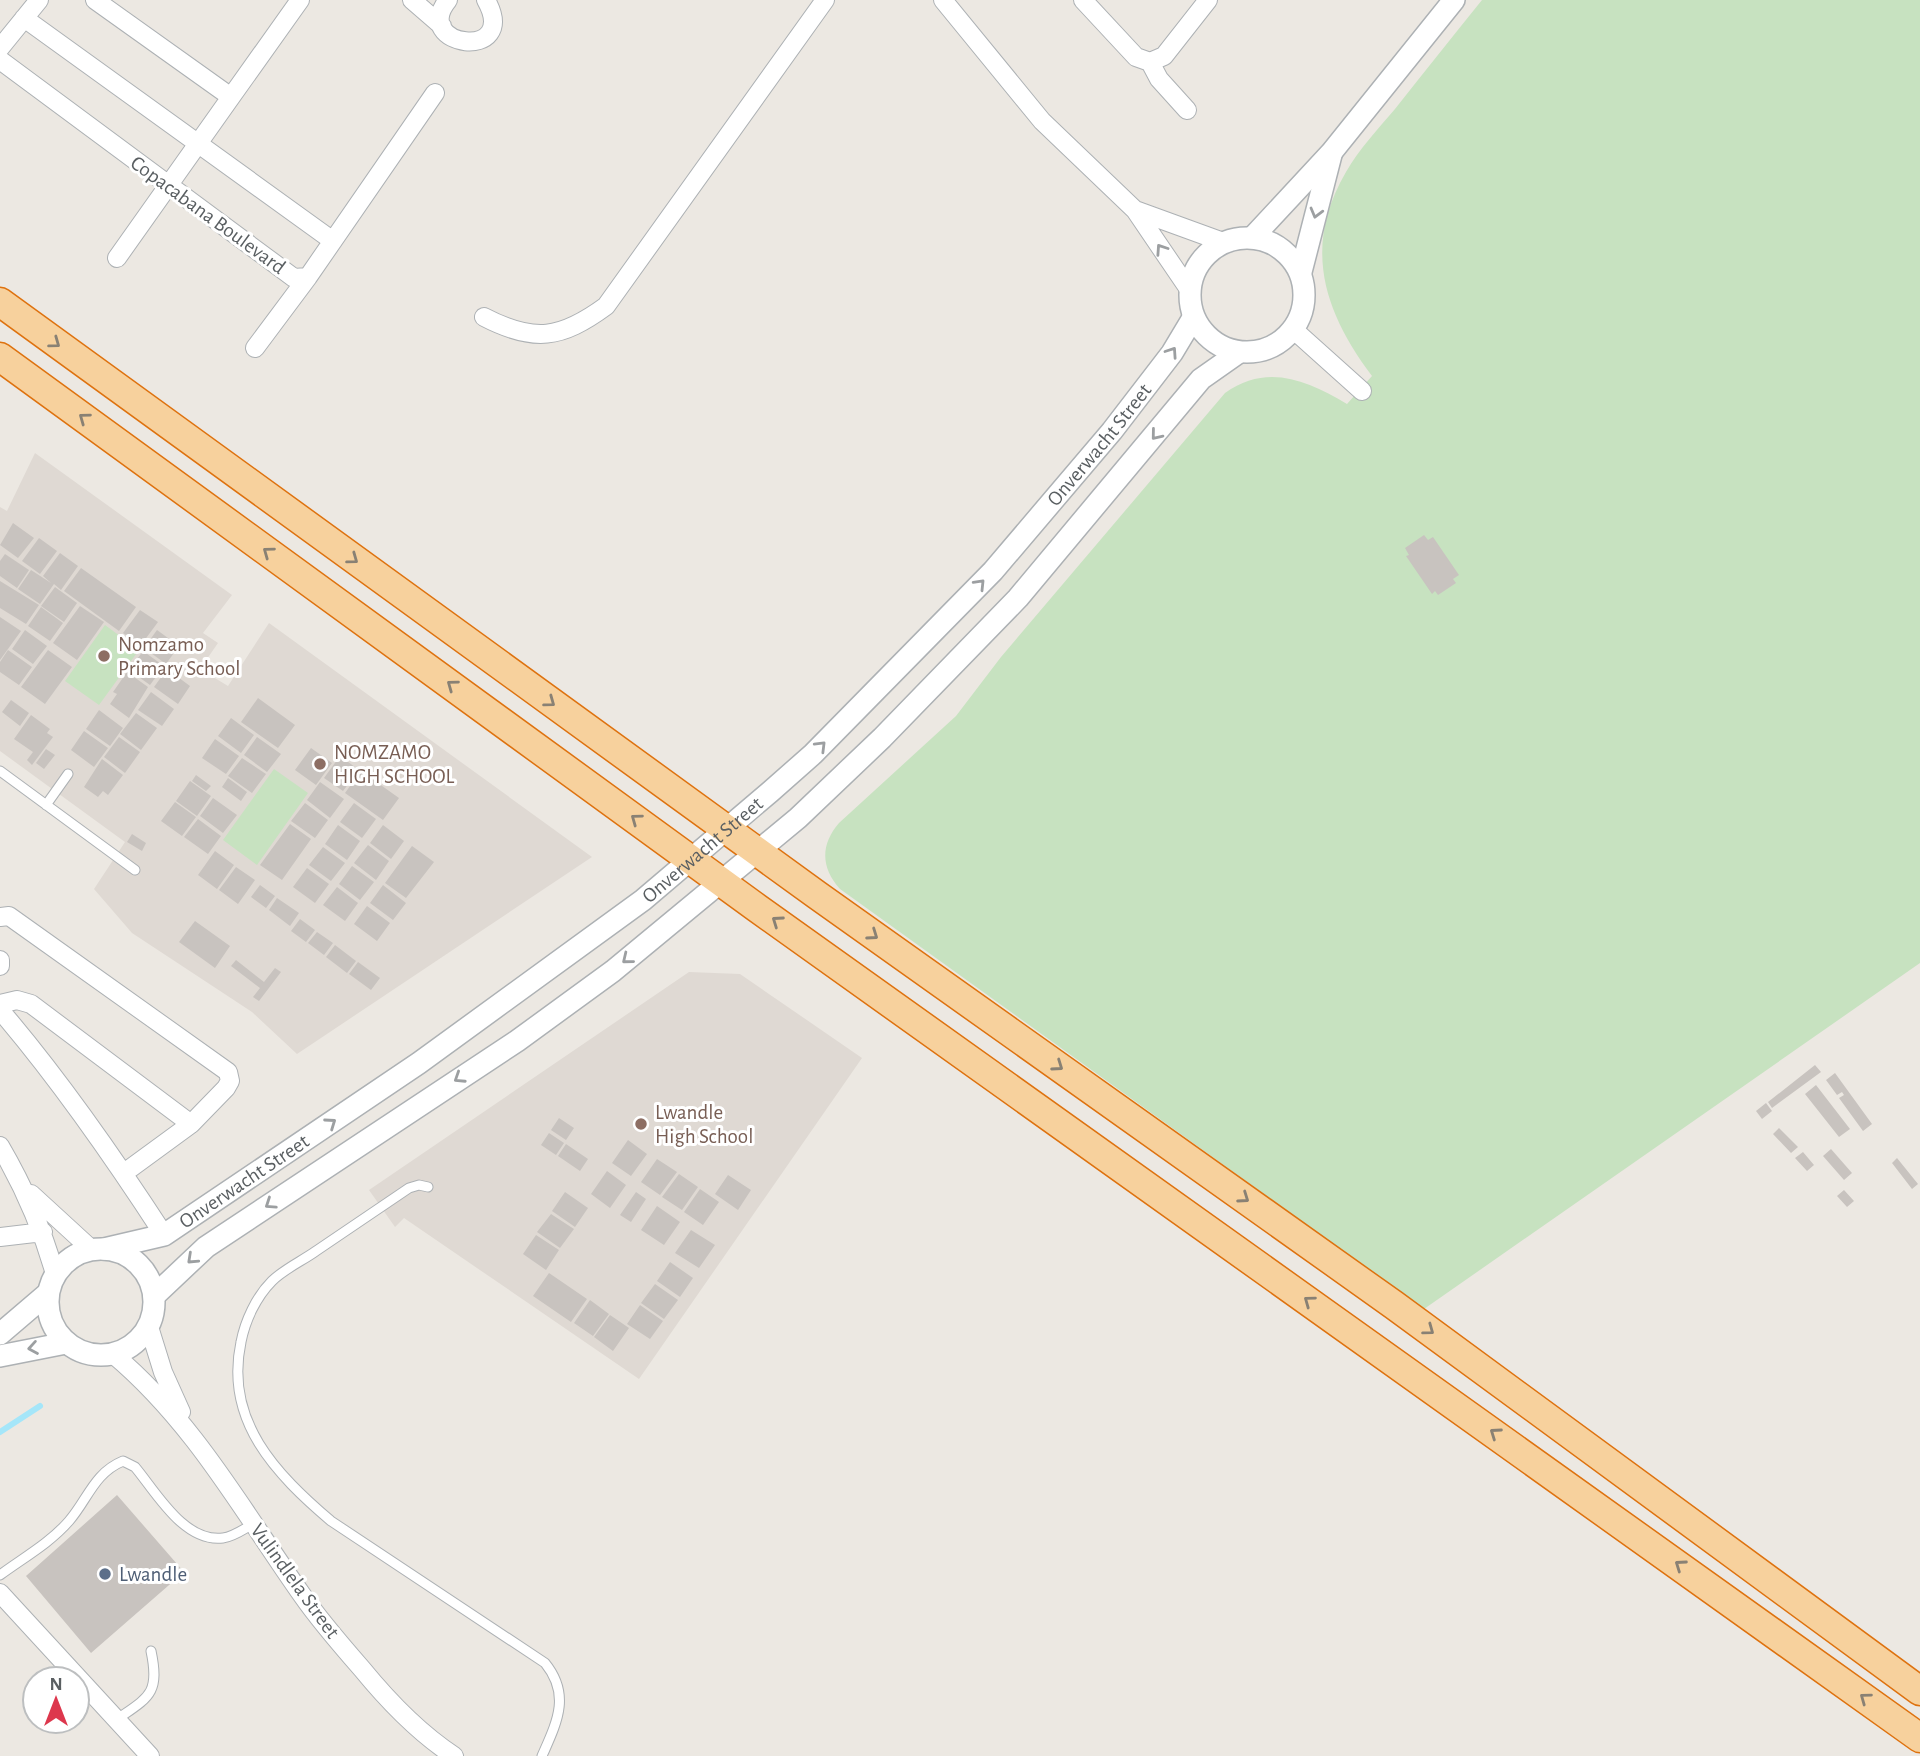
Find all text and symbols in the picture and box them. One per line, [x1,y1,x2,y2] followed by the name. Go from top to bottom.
[127,152,289,278] street label: Copacabana Boulevard
[1310,206,1324,218] one-way arrow
[1157,244,1169,257] one-way arrow
[47,334,60,347] one-way arrow
[1164,347,1176,360] one-way arrow
[1043,379,1155,510] street label: Onverwacht Street
[79,414,92,426] one-way arrow
[1151,428,1164,440] one-way arrow
[263,548,276,560] one-way arrow
[346,551,358,563] one-way arrow
[972,579,985,592] one-way arrow
[118,634,241,679] place label: Nomzamo Primary School
[96,648,112,664] marker: Nomzamo Primary School
[447,681,460,694] one-way arrow
[542,693,555,706] one-way arrow
[334,742,455,787] place label: NOMZAMO HIGH SCHOOL
[813,742,826,755] one-way arrow
[312,756,328,772] marker: NOMZAMO HIGH SCHOOL
[638,792,767,907] street label: Onverwacht Street
[631,815,644,827] one-way arrow
[772,917,785,929] one-way arrow
[865,927,878,939] one-way arrow
[623,950,635,963] one-way arrow
[1050,1058,1063,1070] one-way arrow
[454,1069,467,1082] one-way arrow
[655,1102,753,1147] place label: Lwandle High School
[633,1116,649,1132] marker: Lwandle High School
[323,1119,336,1131] one-way arrow
[175,1130,313,1232] street label: Onverwacht Street
[1236,1190,1249,1202] one-way arrow
[265,1195,278,1208] one-way arrow
[187,1251,200,1264] one-way arrow
[1304,1297,1317,1310] one-way arrow
[1421,1322,1434,1334] one-way arrow
[27,1340,39,1355] one-way arrow
[1490,1429,1503,1441] one-way arrow
[246,1520,344,1642] street label: Vulindlela Street
[1675,1561,1688,1573] one-way arrow
[119,1564,187,1585] place label: Lwandle
[97,1566,113,1582] marker: Lwandle
[21,1665,91,1735] north arrow
[49,1675,63,1694] text: N
[1860,1693,1873,1706] one-way arrow

